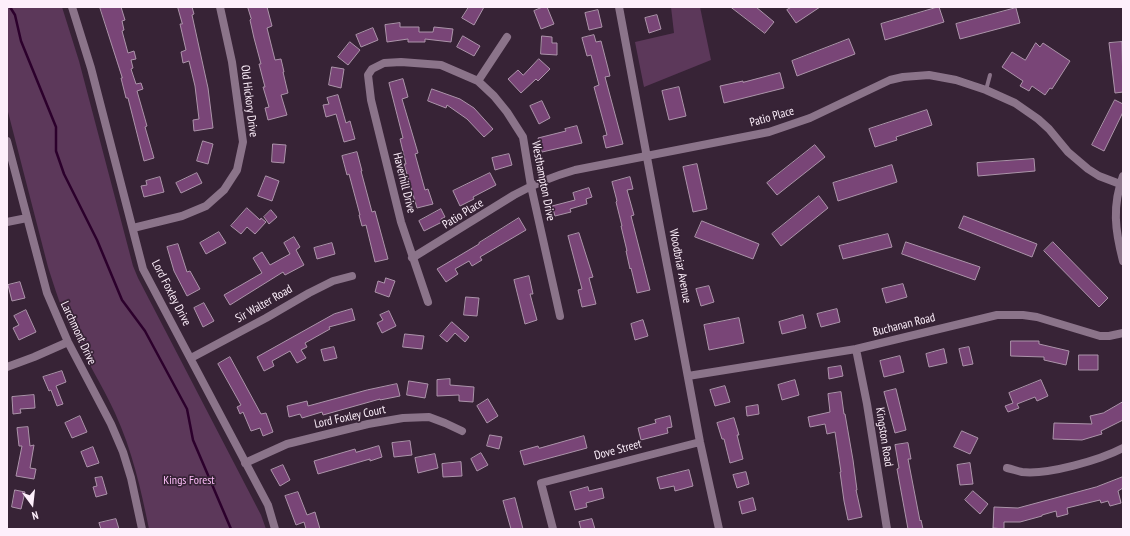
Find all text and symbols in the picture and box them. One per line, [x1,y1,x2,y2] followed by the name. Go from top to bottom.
[237,64,261,138] street label: Old Hickory Drive
[748,104,796,130] street label: Patio Place
[528,140,558,222] street label: Westhampton Drive
[390,151,418,215] street label: Haverhill Drive
[440,196,486,232] street label: Patio Place
[666,228,694,304] street label: Woodbriar Avenue
[148,258,194,328] street label: Lord Foxley Drive
[233,282,295,326] street label: Sir Walter Road
[57,299,99,367] street label: Larchmont Drive
[871,310,937,340] street label: Buchanan Road
[313,402,387,432] street label: Lord Foxley Court
[872,406,896,468] street label: Kingston Road
[593,437,643,463] street label: Dove Street
[163,474,215,488] park label: Kings Forest
[12,484,52,524] north arrow
[30,508,40,523] text: N

